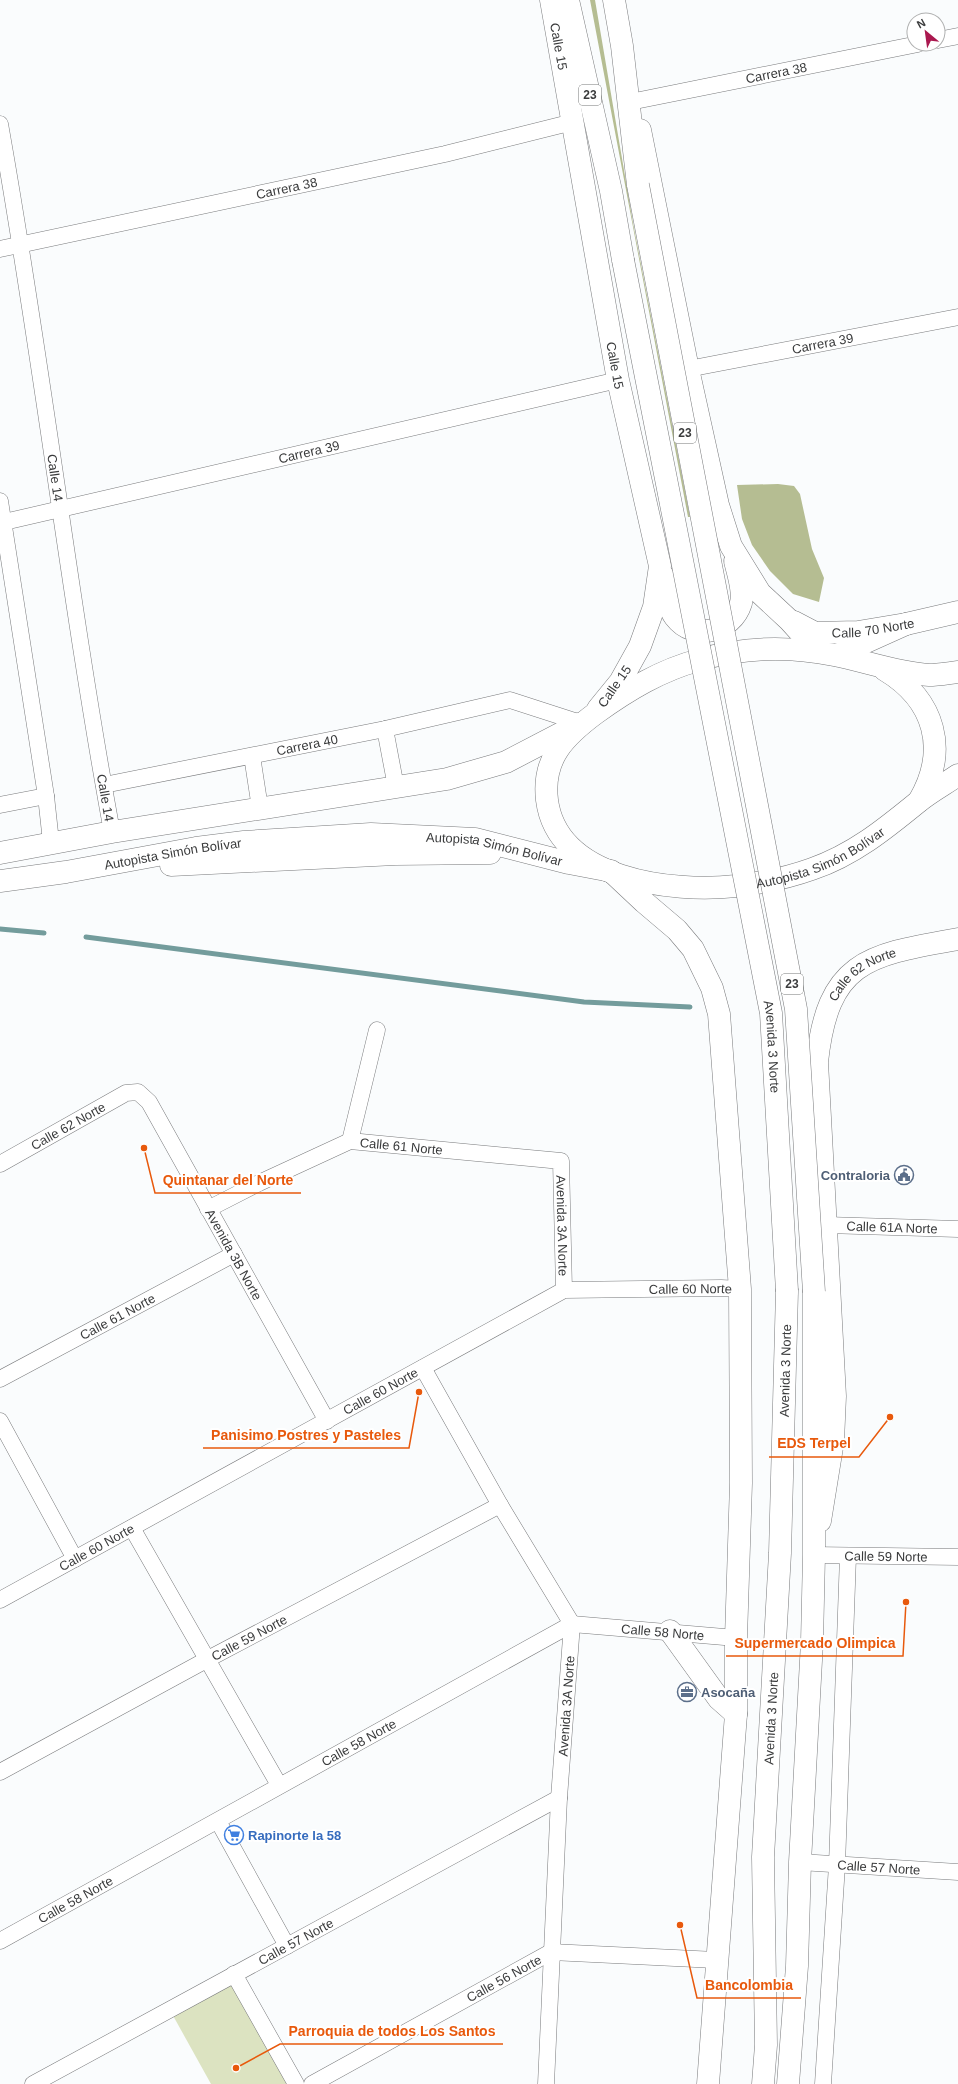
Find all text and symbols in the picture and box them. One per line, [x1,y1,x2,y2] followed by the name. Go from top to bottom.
[906,12,946,52] north arrow
[915,16,928,30] text: N
[547,22,570,71] street label: Calle 15
[744,60,808,87] street label: Carrera 38
[579,85,601,105] road number: 23
[255,174,319,202] street label: Carrera 38
[791,330,855,357] street label: Carrera 39
[603,341,627,391] street label: Calle 15
[674,423,696,443] road number: 23
[277,438,341,466] street label: Carrera 39
[44,453,66,502] street label: Calle 14
[832,615,916,641] street label: Calle 70 Norte
[595,662,634,710] street label: Calle 15
[275,732,339,758] street label: Carrera 40
[94,773,117,823] street label: Calle 14
[755,824,888,891] street label: Autopista Simón Bolívar
[426,830,564,869] street label: Autopista Simón Bolívar
[103,835,243,873] street label: Autopista Simón Bolívar
[826,945,898,1004] street label: Calle 62 Norte
[781,974,803,994] road number: 23
[761,999,783,1093] street label: Avenida 3 Norte
[28,1099,108,1153] street label: Calle 62 Norte
[359,1135,443,1158] street label: Calle 61 Norte
[893,1164,915,1186] public building icon: Contraloria
[155,1167,301,1193] callout: Quintanar del Norte
[821,1168,891,1183] place label: Contraloria
[163,1172,294,1188] text: Quintanar del Norte
[553,1175,571,1276] street label: Avenida 3A Norte
[202,1207,265,1303] street label: Avenida 3B Norte
[846,1219,938,1236] street label: Calle 61A Norte
[649,1281,732,1297] street label: Calle 60 Norte
[77,1291,158,1343] street label: Calle 61 Norte
[777,1324,794,1417] street label: Avenida 3 Norte
[341,1365,421,1418] street label: Calle 60 Norte
[203,1422,409,1448] callout: Panisimo Postres y Pasteles
[211,1427,401,1443] text: Panisimo Postres y Pasteles
[769,1431,859,1457] callout: EDS Terpel
[777,1435,851,1451] text: EDS Terpel
[57,1521,137,1574] street label: Calle 60 Norte
[844,1548,928,1565] street label: Calle 59 Norte
[209,1612,289,1664] street label: Calle 59 Norte
[621,1621,705,1643] street label: Calle 58 Norte
[726,1630,903,1656] callout: Supermercado Olimpica
[734,1635,896,1651] text: Supermercado Olimpica
[555,1655,578,1757] street label: Avenida 3A Norte
[761,1671,781,1765] street label: Avenida 3 Norte
[676,1681,698,1703] office icon: Asocaña
[701,1685,756,1700] place label: Asocaña
[319,1716,399,1769] street label: Calle 58 Norte
[223,1824,245,1846] supermarket icon: Rapinorte la 58
[248,1828,341,1843] place label: Rapinorte la 58
[837,1857,921,1878] street label: Calle 57 Norte
[35,1873,115,1926] street label: Calle 58 Norte
[256,1915,336,1968] street label: Calle 57 Norte
[464,1952,544,2005] street label: Calle 56 Norte
[697,1972,801,1998] callout: Bancolombia
[705,1977,793,1993] text: Bancolombia
[280,2018,503,2044] callout: Parroquia de todos Los Santos
[289,2023,496,2039] text: Parroquia de todos Los Santos

